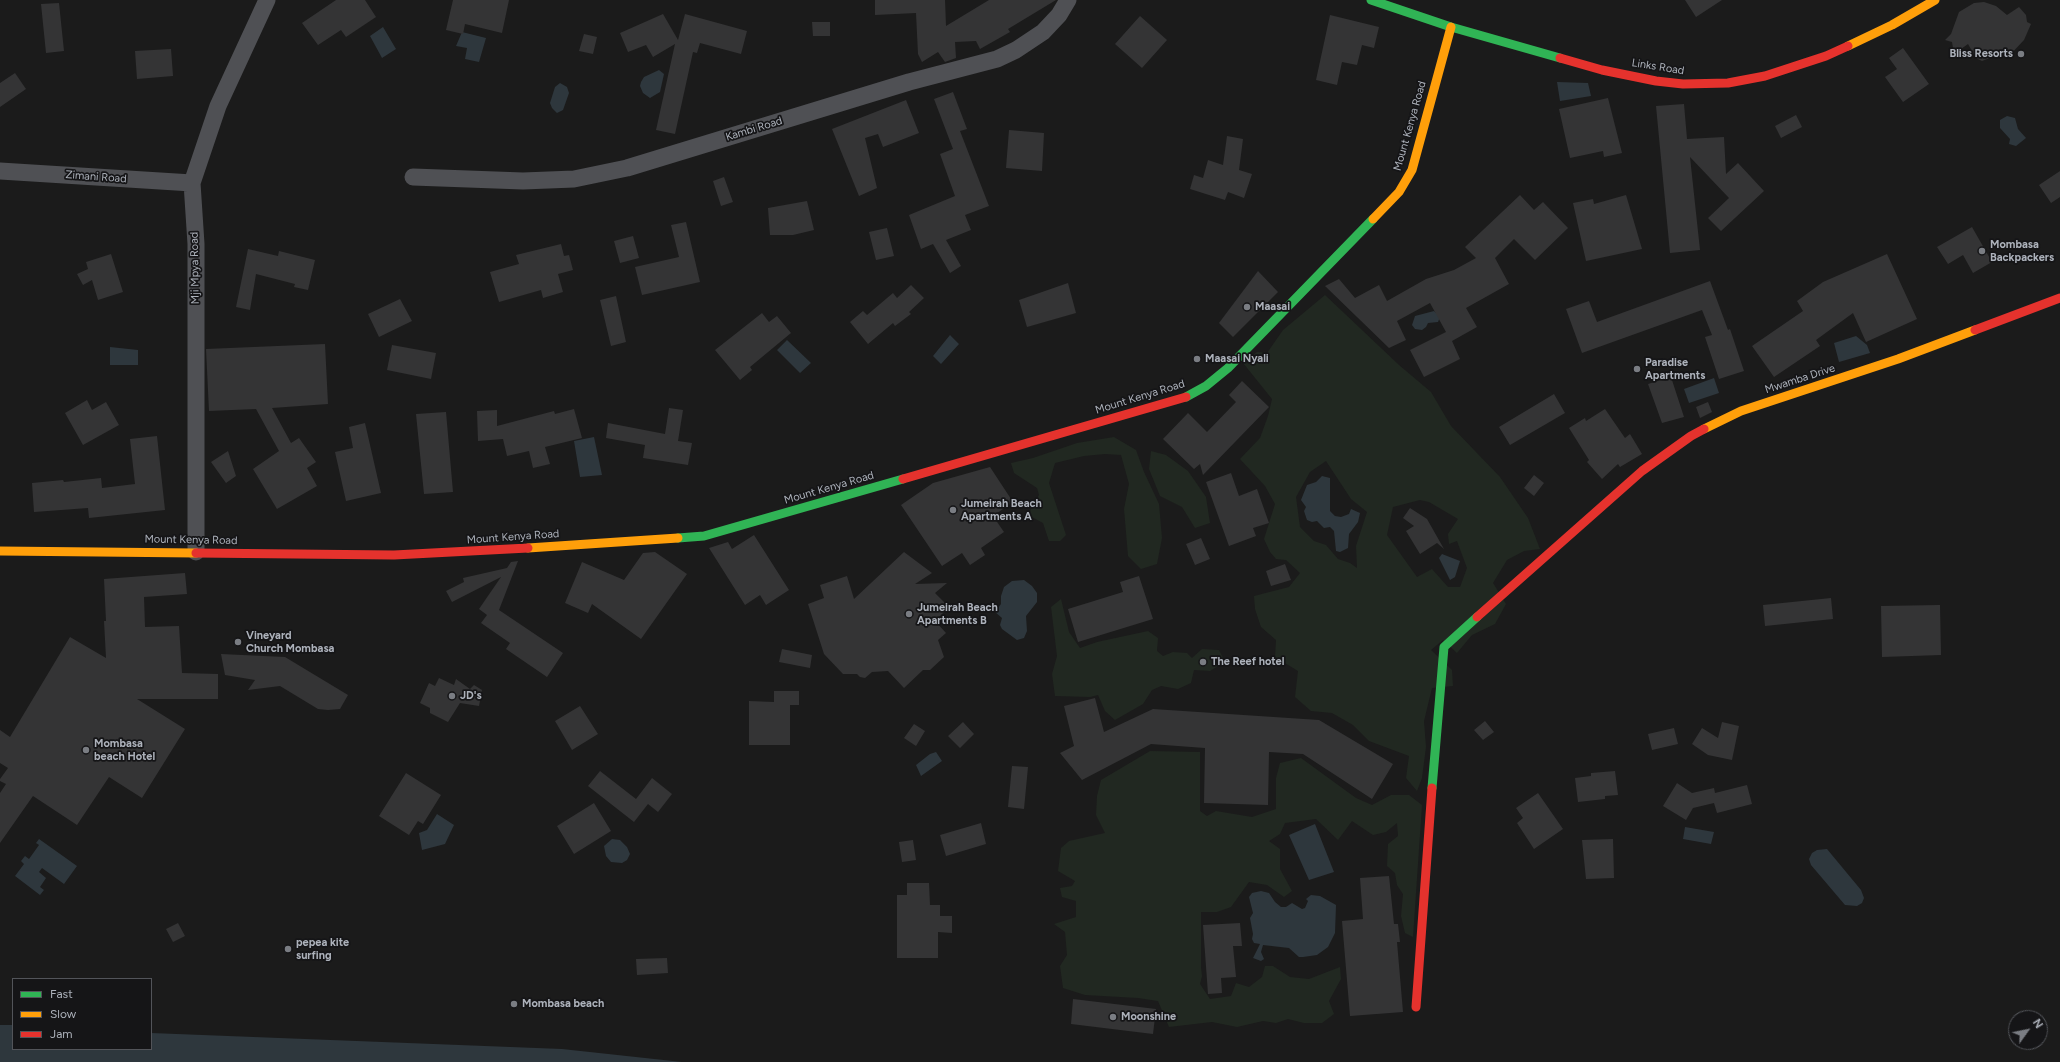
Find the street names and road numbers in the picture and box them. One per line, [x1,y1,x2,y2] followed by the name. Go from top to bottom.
[1631,56,1685,78] street label: Links Road
[1391,80,1429,172] street label: Mount Kenya Road
[724,114,784,144] street label: Kambi Road
[65,168,127,186] street label: Zimani Road
[188,232,202,304] street label: Mji Mpya Road
[1763,361,1837,397] street label: Mwamba Drive
[1094,377,1186,417] street label: Mount Kenya Road
[783,469,875,507] street label: Mount Kenya Road
[466,527,560,547] street label: Mount Kenya Road
[144,533,238,547] street label: Mount Kenya Road

